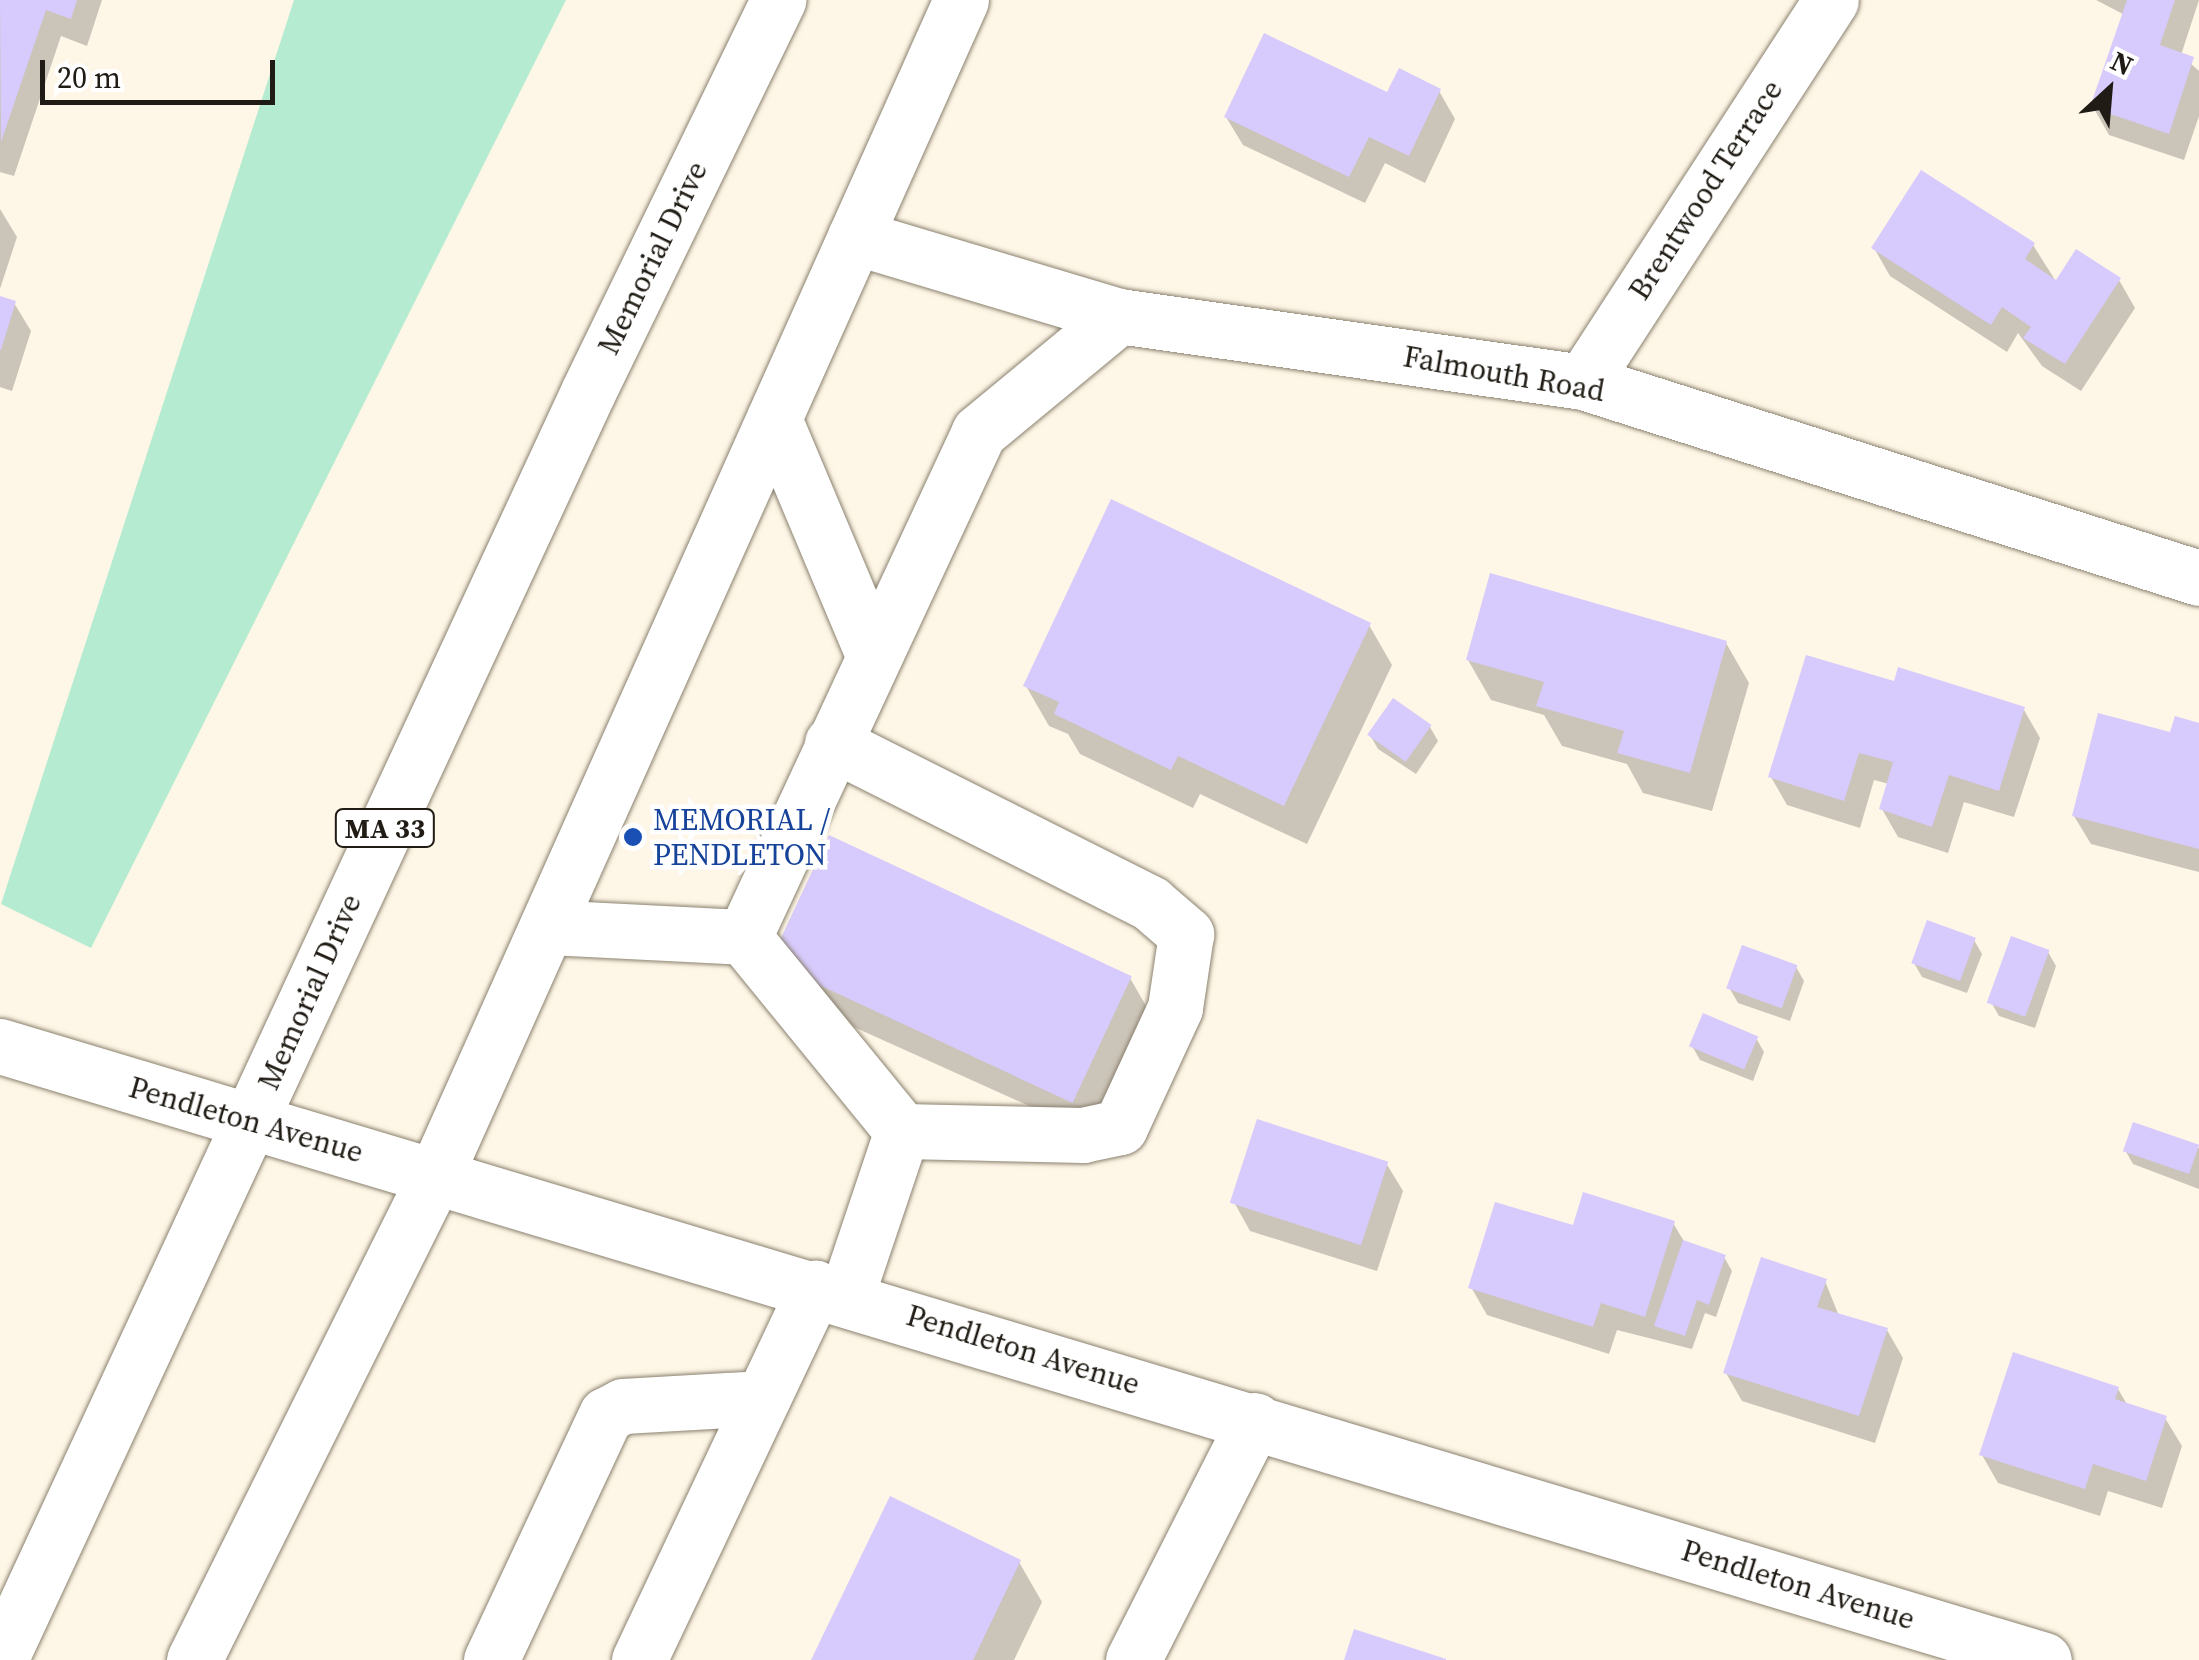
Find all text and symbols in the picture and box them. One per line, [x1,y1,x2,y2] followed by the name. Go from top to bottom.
[45,40,280,102] scale bar
[2059,40,2159,140] north arrow
[2105,41,2140,85] text: N
[57,57,121,98] text: 20 m
[1621,73,1791,307] street label: Brentwood Terrace
[591,156,715,360] street label: Memorial Drive
[1401,339,1607,409] street label: Falmouth Road
[653,802,830,872] place label: MEMORIAL / PENDLETON
[332,805,438,851] road number: MA 33
[622,826,644,848] marker: MEMORIAL / PENDLETON
[251,889,369,1095] street label: Memorial Drive
[125,1069,367,1171] street label: Pendleton Avenue
[902,1297,1144,1403] street label: Pendleton Avenue
[1677,1532,1919,1638] street label: Pendleton Avenue

